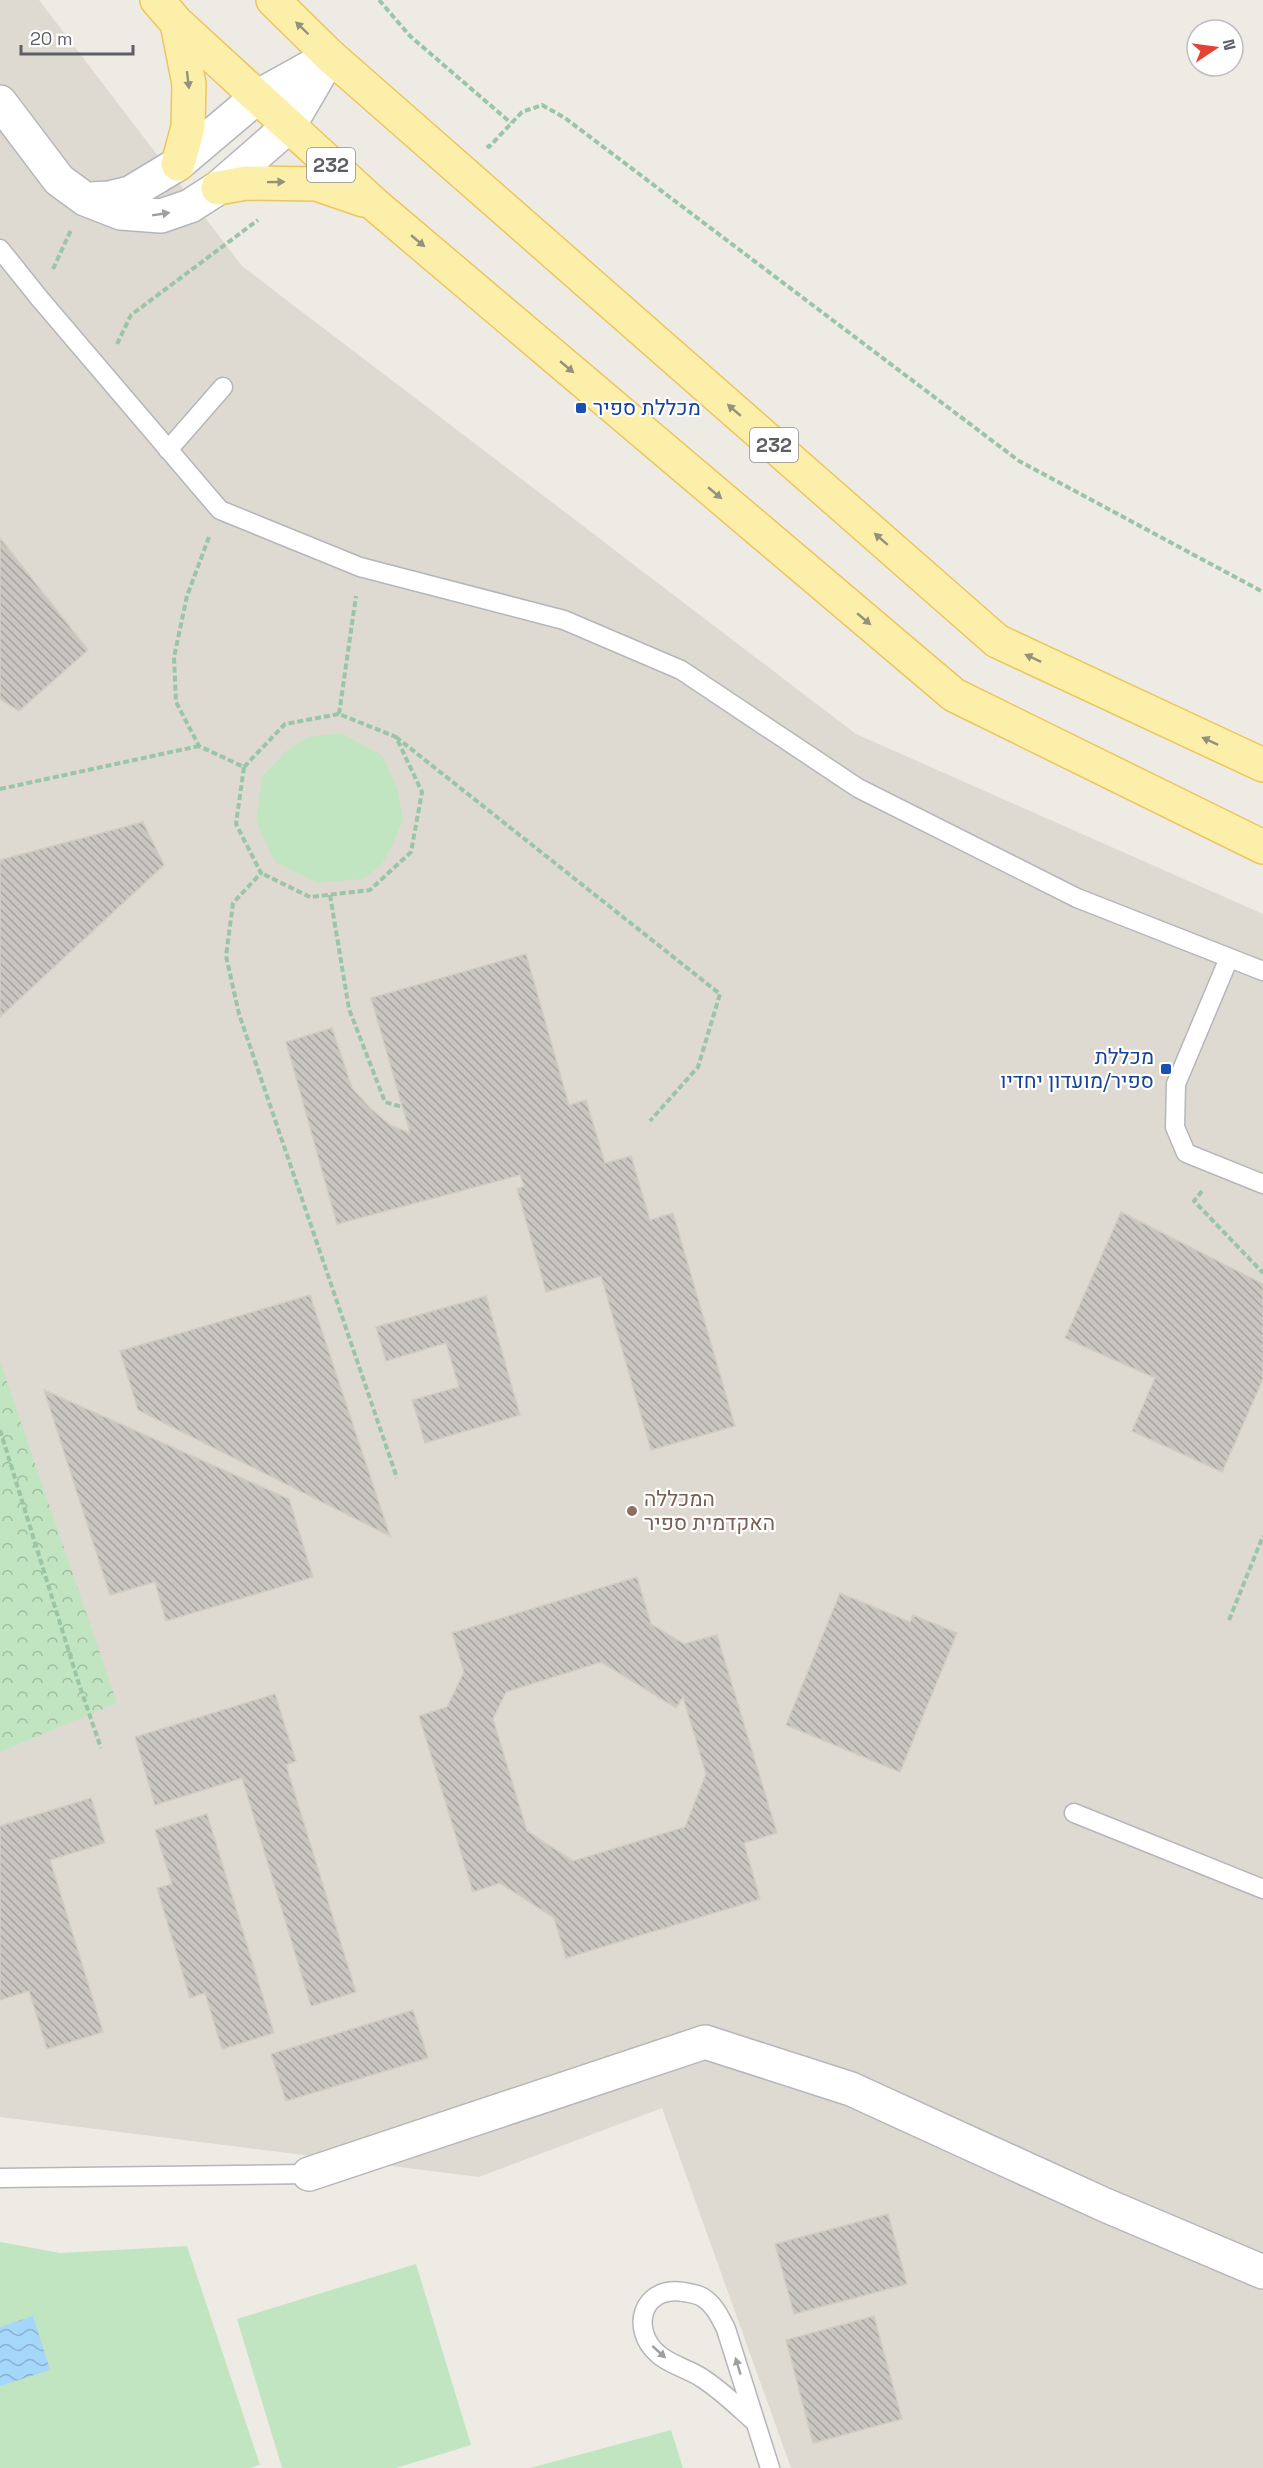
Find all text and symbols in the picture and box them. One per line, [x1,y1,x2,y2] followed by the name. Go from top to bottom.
[21,18,134,56] scale bar
[1185,18,1245,78] north arrow
[294,21,309,35] one-way arrow
[30,27,73,50] text: 20 m
[1218,37,1241,52] text: N
[183,71,193,90] one-way arrow
[307,148,355,182] road number: 232
[266,177,285,187] one-way arrow
[152,209,171,218] one-way arrow
[410,234,425,247] one-way arrow
[559,360,574,373] one-way arrow
[593,394,701,421] place label: מכללת ספיר
[574,401,588,415] marker: מכללת ספיר
[727,404,742,417] one-way arrow
[750,428,798,462] road number: 232
[707,486,722,499] one-way arrow
[873,532,888,546] one-way arrow
[856,612,871,625] one-way arrow
[1025,654,1042,663] one-way arrow
[1201,736,1218,745] one-way arrow
[1000,1043,1154,1094] place label: מכללת ספיר/מועדון יחדיו
[1159,1062,1173,1076] marker: מכללת ספיר/מועדון יחדיו
[644,1485,775,1536] place label: המכללה האקדמית ספיר
[625,1504,639,1518] marker: המכללה האקדמית ספיר
[652,2345,667,2359] one-way arrow
[733,2357,742,2375] one-way arrow

